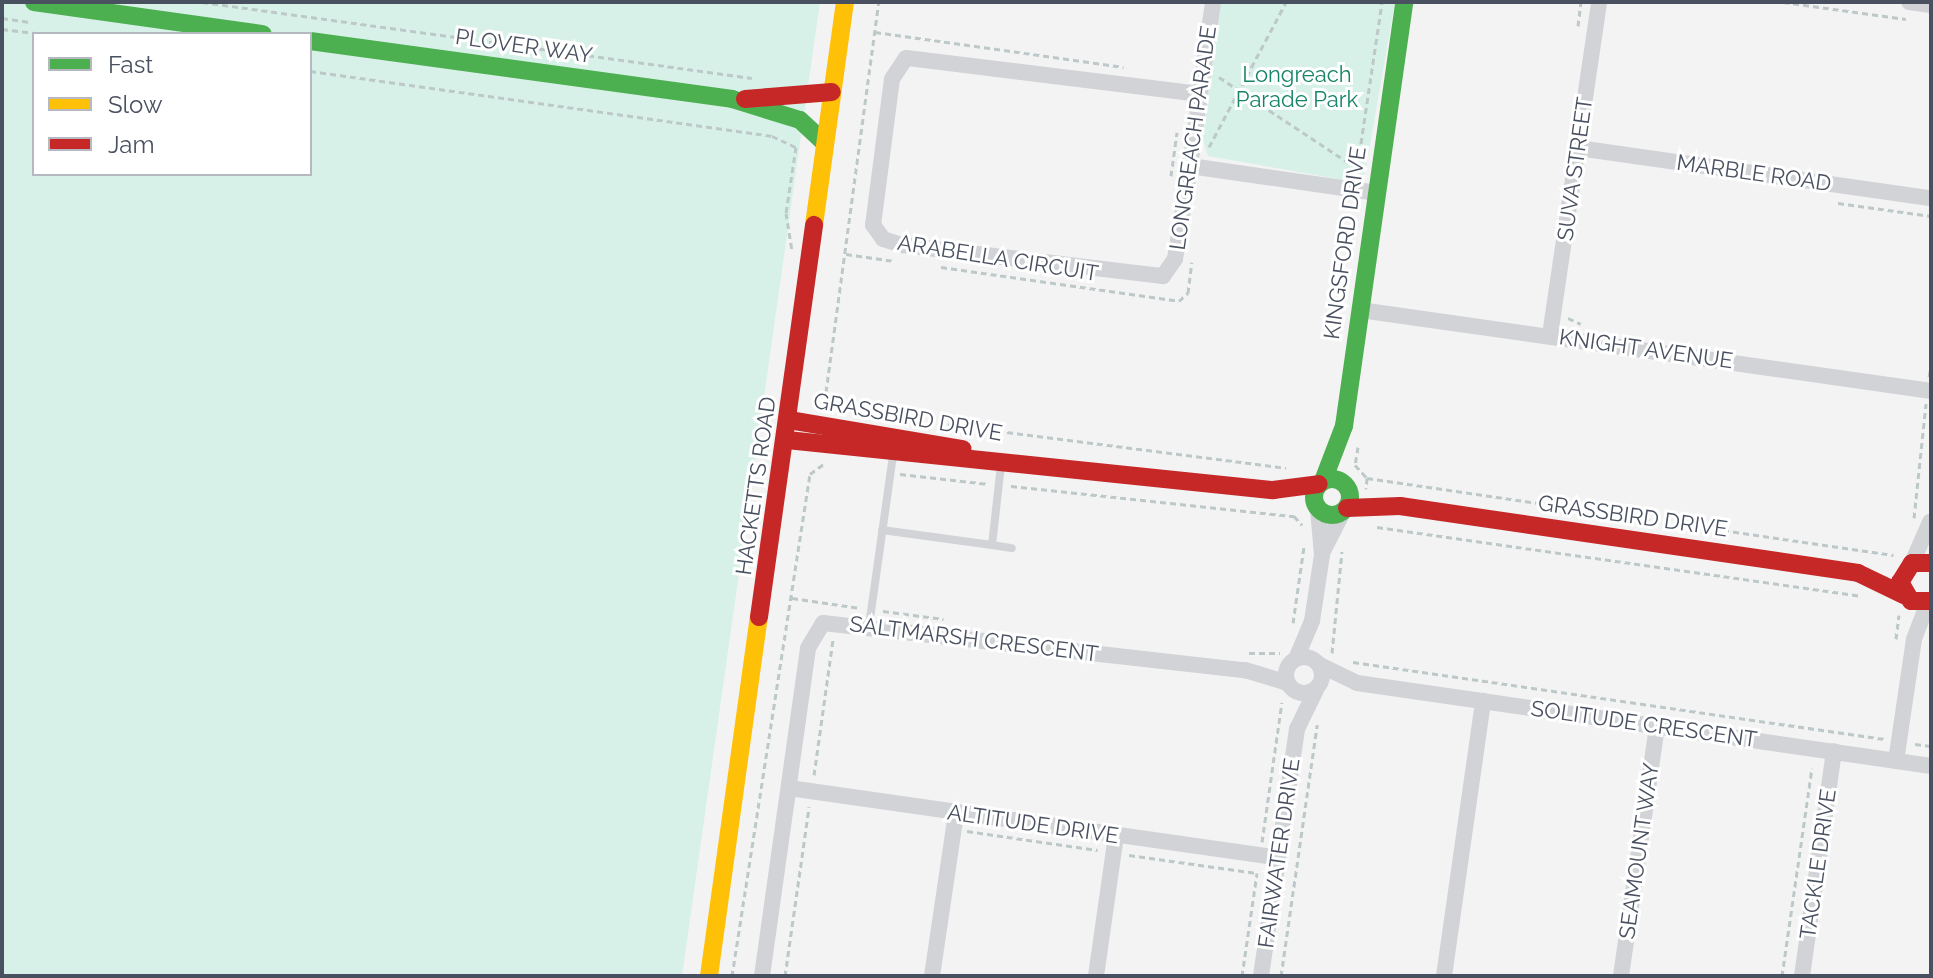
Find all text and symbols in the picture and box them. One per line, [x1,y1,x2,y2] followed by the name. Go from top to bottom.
[453,23,595,69] street label: PLOVER WAY
[1164,24,1222,252] street label: LONGREACH PARADE
[32,32,312,176] legend
[108,50,153,79] text: Fast
[1236,61,1358,112] park label: Longreach Parade Park
[108,90,162,119] text: Slow
[1552,95,1598,243] street label: SUVA STREET
[108,130,154,159] text: Jam
[1318,145,1372,341] street label: KINGSFORD DRIVE
[1675,149,1833,197] street label: MARBLE ROAD
[895,229,1101,287] street label: ARABELLA CIRCUIT
[1557,324,1735,374] street label: KNIGHT AVENUE
[812,387,1004,447] street label: GRASSBIRD DRIVE
[730,395,782,577] street label: HACKETTS ROAD
[1537,490,1729,542] street label: GRASSBIRD DRIVE
[848,611,1100,667] street label: SALTMARSH CRESCENT
[1529,695,1759,753] street label: SOLITUDE CRESCENT
[1253,756,1305,950] street label: FAIRWATER DRIVE
[1613,760,1665,942] street label: SEAMOUNT WAY
[1794,787,1842,941] street label: TACKLE DRIVE
[946,799,1120,849] street label: ALTITUDE DRIVE

